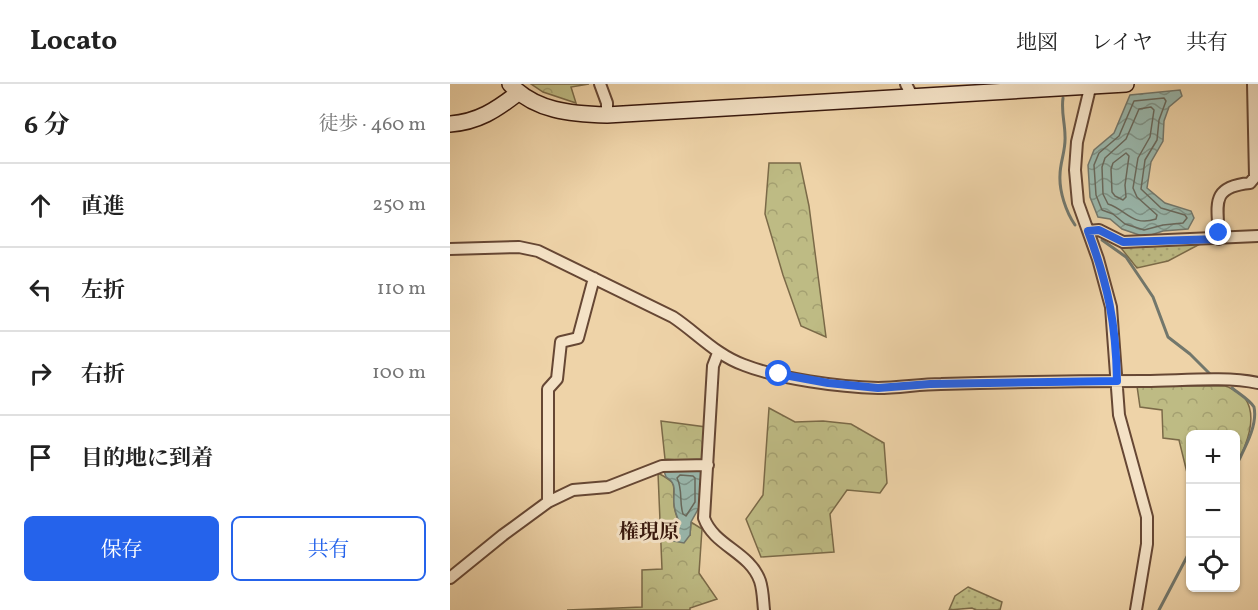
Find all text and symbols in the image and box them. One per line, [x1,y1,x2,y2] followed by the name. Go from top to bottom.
[30,22,117,61] text: Locato
[1016,29,1058,58] text: 地図
[1091,29,1153,58] text: レイヤ
[1186,29,1228,58] text: 共有
[24,108,69,144] text: 6 分
[319,111,426,139] text: 徒歩 · 460 m
[24,189,57,222] icon: ahead
[372,191,426,219] text: 250 m
[81,192,125,223] text: 直進
[1205,219,1231,245] route end
[24,273,57,306] icon: left
[377,275,426,303] text: 110 m
[81,276,125,307] text: 左折
[24,357,57,390] icon: right
[372,359,426,387] text: 100 m
[81,360,125,391] text: 右折
[765,360,791,386] route start
[1186,430,1240,592] map controls
[1186,430,1240,484] button: +
[24,441,57,474] icon: arrive
[81,444,213,475] text: 目的地に到着
[1186,484,1240,538] button: −
[24,516,219,581] button: 保存
[231,516,426,581] button: 共有
[619,519,679,547] district label: 権現原
[1186,538,1240,592] button: locate

